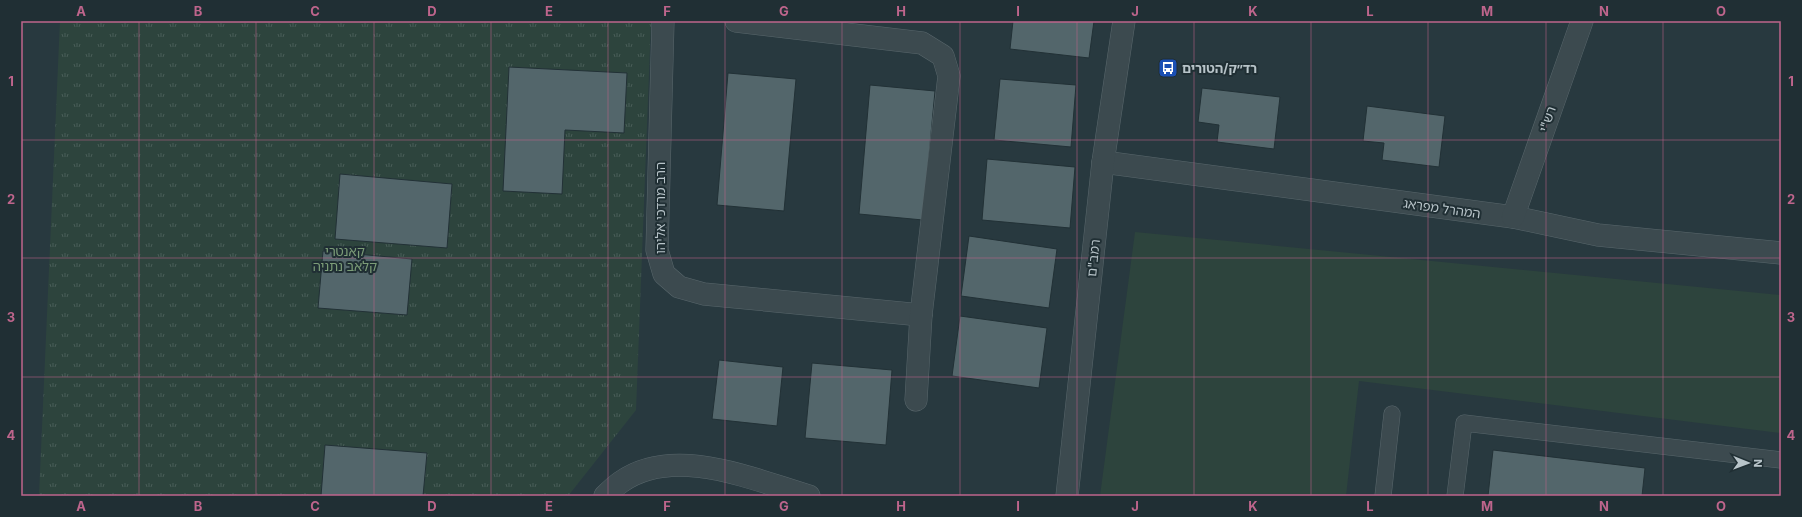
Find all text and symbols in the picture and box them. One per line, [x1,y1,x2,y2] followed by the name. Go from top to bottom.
[76,3,86,19] text: A
[194,3,203,19] text: B
[310,3,320,19] text: C
[427,3,437,19] text: D
[545,3,553,19] text: E
[663,3,671,19] text: F
[779,3,789,19] text: G
[896,3,906,19] text: H
[1016,3,1020,19] text: I
[1131,3,1139,19] text: J
[1248,3,1258,19] text: K
[1366,3,1374,19] text: L
[1481,3,1493,19] text: M
[1599,3,1609,19] text: N
[1716,3,1726,19] text: O
[1157,57,1179,79] bus stop icon: רד״ק/הטורים
[1182,60,1257,76] place label: רד״ק/הטורים
[8,73,14,89] text: 1
[1788,73,1794,89] text: 1
[1535,104,1559,134] street label: רש"י
[652,162,668,254] street label: הרב מרדכי אליהו
[7,191,15,207] text: 2
[1787,191,1795,207] text: 2
[1402,195,1482,221] street label: המהרל מפראג
[1083,238,1103,278] street label: רמב"ם
[313,243,377,274] park label: קאנטרי קלאב נתניה
[7,309,15,325] text: 3
[1787,309,1795,325] text: 3
[7,427,16,443] text: 4
[1787,427,1796,443] text: 4
[1728,443,1768,483] north arrow
[1751,459,1765,467] text: N
[76,498,86,514] text: A
[194,498,203,514] text: B
[310,498,320,514] text: C
[427,498,437,514] text: D
[545,498,553,514] text: E
[663,498,671,514] text: F
[779,498,789,514] text: G
[896,498,906,514] text: H
[1016,498,1020,514] text: I
[1131,498,1139,514] text: J
[1248,498,1258,514] text: K
[1366,498,1374,514] text: L
[1481,498,1493,514] text: M
[1599,498,1609,514] text: N
[1716,498,1726,514] text: O

